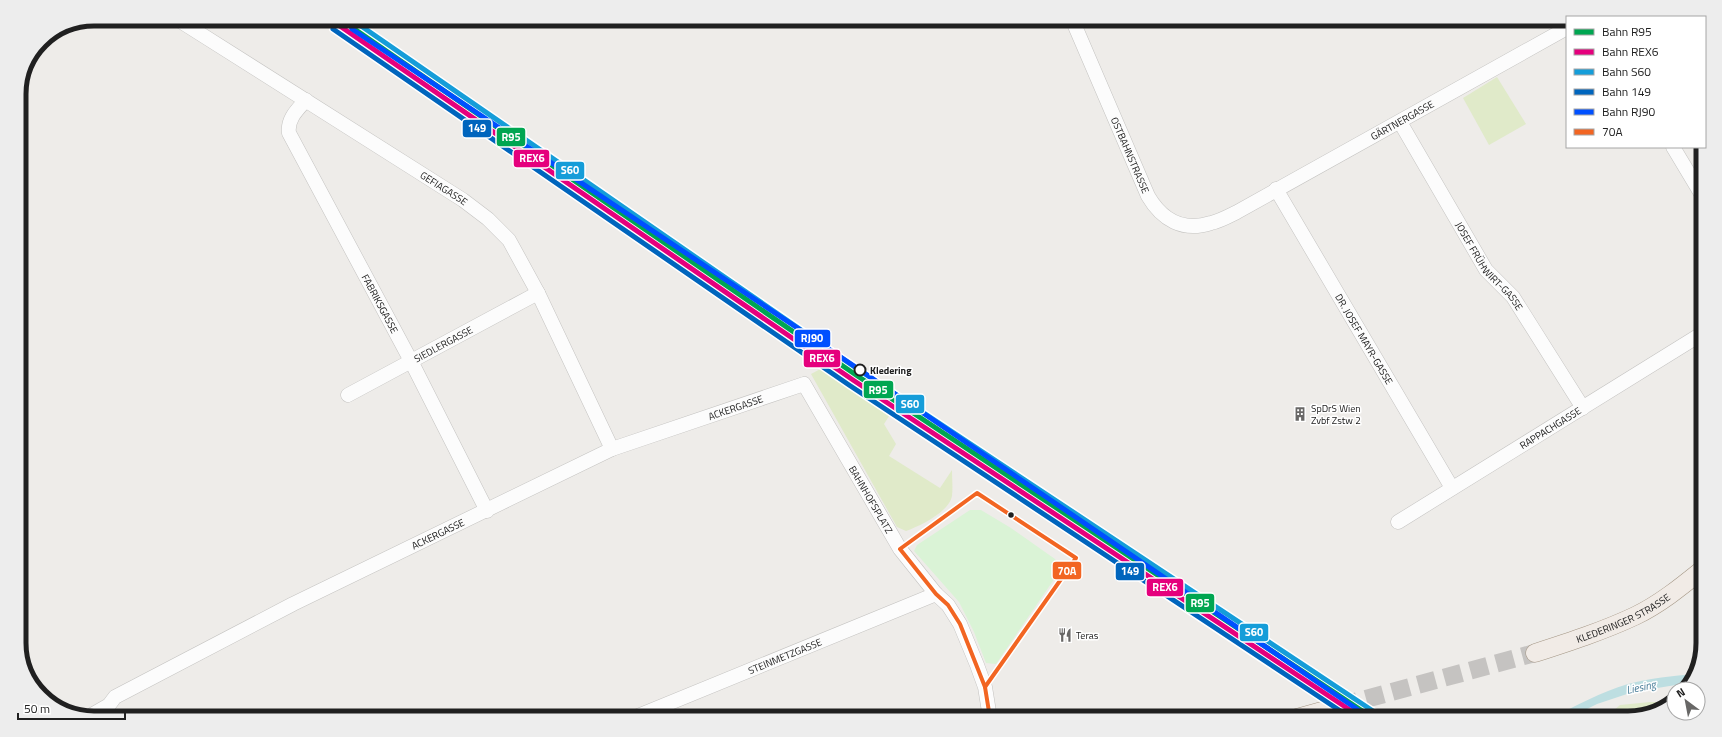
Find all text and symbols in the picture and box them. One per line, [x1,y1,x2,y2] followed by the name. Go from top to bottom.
[1566,16,1706,148] legend
[1602,22,1652,41] text: Bahn R95
[1602,42,1659,61] text: Bahn REX6
[1602,62,1651,81] text: Bahn S60
[1602,82,1651,101] text: Bahn 149
[1368,96,1437,144] street label: GÄRTNERGASSE
[1602,102,1655,121] text: Bahn RJ90
[1107,115,1153,196] street label: OSTBAHNSTRASSE
[462,119,492,138] line badge: 149
[468,120,486,136] text: 149
[1602,122,1623,141] text: 70A
[496,127,526,147] line badge: R95
[501,129,521,145] text: R95
[513,149,550,168] line badge: REX6
[519,150,545,166] text: REX6
[555,161,585,180] line badge: S60
[561,162,579,178] text: S60
[417,168,471,209] street label: GEFIAGASSE
[1452,219,1527,314] street label: JOSEF FRÜHWIRT-GASSE
[358,272,402,337] street label: FABRIKSGASSE
[1331,291,1397,388] street label: DR. JOSEF MAYR-GASSE
[411,322,476,366] street label: SIEDLERGASSE
[794,329,831,348] line badge: RJ90
[801,330,823,346] text: RJ90
[803,349,841,368] line badge: REX6
[809,350,835,366] text: REX6
[853,363,867,377] marker: Kledering
[870,363,912,378] place label: Kledering
[863,380,894,399] line badge: R95
[868,382,888,398] text: R95
[706,391,766,424] street label: ACKERGASSE
[895,394,925,414] line badge: S60
[901,396,919,412] text: S60
[1311,401,1361,428] place label: SpDrS Wien Zvbf Zstw 2
[1517,403,1585,453] street label: RAPPACHGASSE
[1292,406,1308,422] building icon: SpDrS Wien Zvbf Zstw 2
[845,463,896,537] street label: BAHNHOFSPLATZ
[1006,510,1016,520] unlabelled marker
[409,515,467,553] street label: ACKERGASSE
[1052,561,1082,580] line badge: 70A
[1115,562,1145,581] line badge: 149
[1058,563,1077,579] text: 70A
[1121,563,1139,579] text: 149
[1146,578,1184,597] line badge: REX6
[1152,579,1178,595] text: REX6
[1574,590,1674,647] street label: KLEDERINGER STRASSE
[1185,593,1215,613] line badge: R95
[1190,595,1210,611] text: R95
[1239,623,1269,642] line badge: S60
[1245,624,1263,640] text: S60
[1057,627,1073,643] restaurant icon: Teras
[1076,628,1099,643] place label: Teras
[746,634,825,678] street label: STEINMETZGASSE
[1625,676,1659,698] water label: Liesing
[1666,681,1706,721] north arrow
[1673,684,1688,701] text: N
[18,695,125,721] scale bar
[24,699,50,718] text: 50 m

